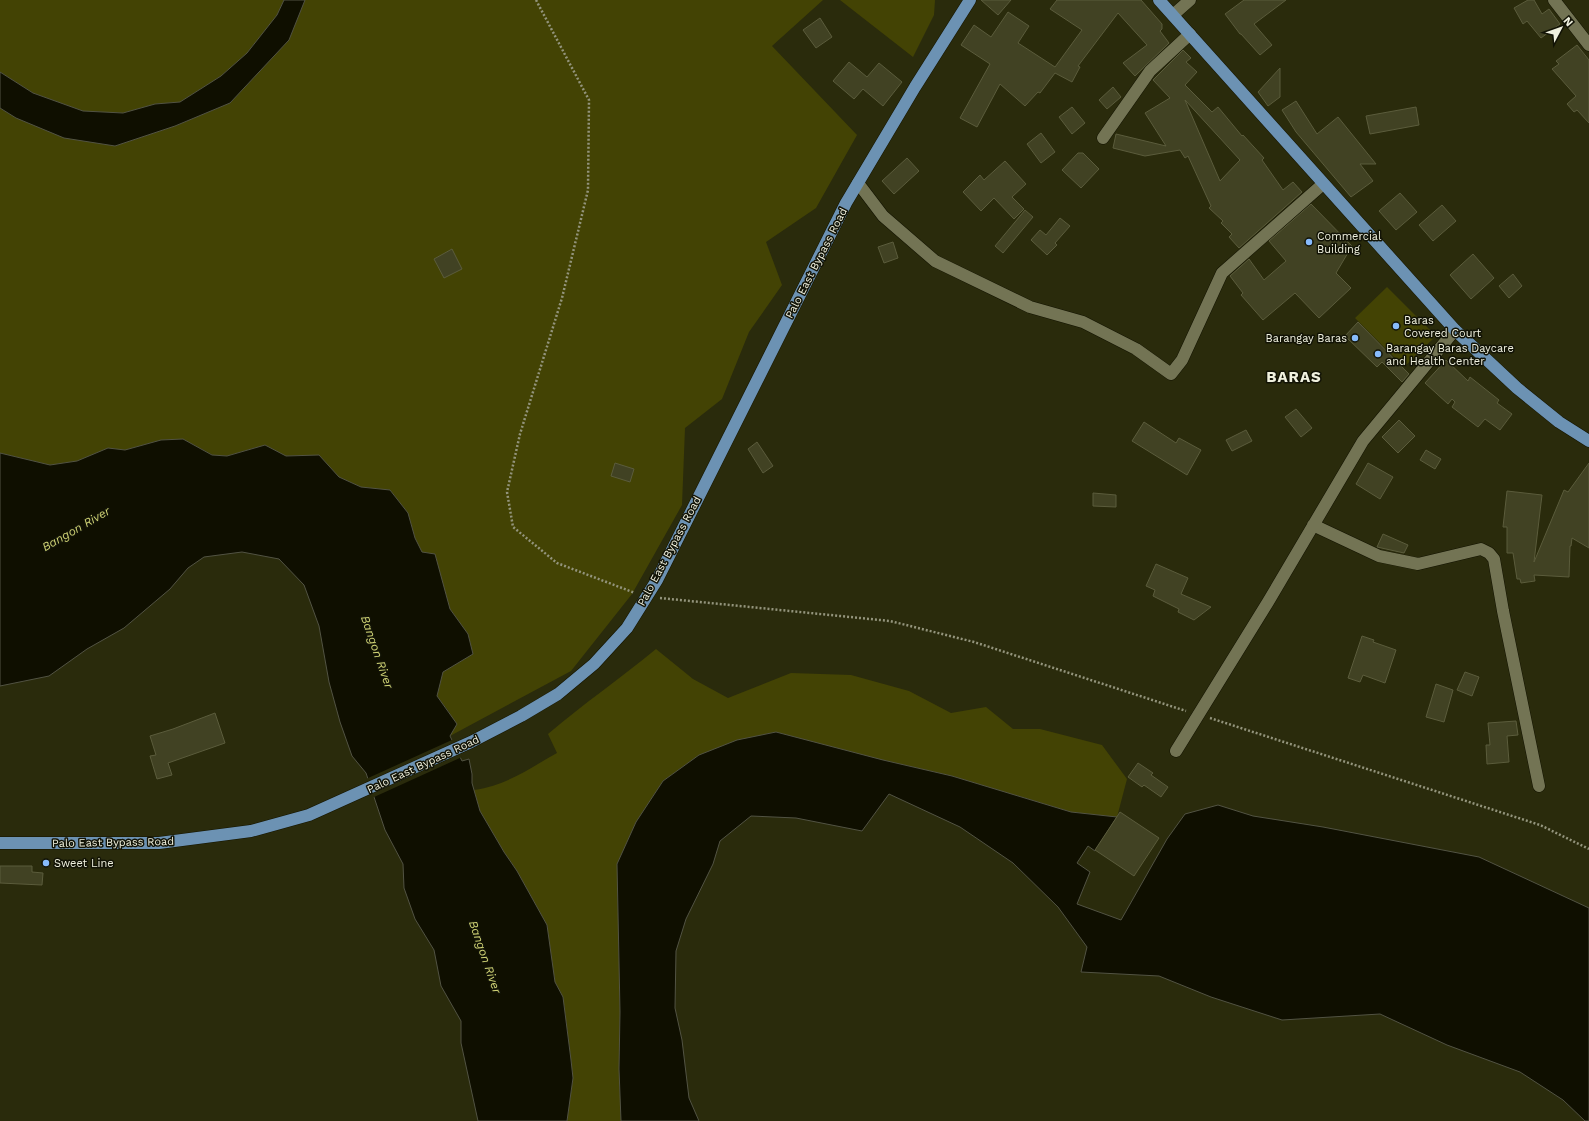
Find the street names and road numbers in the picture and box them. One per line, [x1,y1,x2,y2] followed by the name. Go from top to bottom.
[783,206,850,321] street label: Palo East Bypass Road
[635,494,704,608] street label: Palo East Bypass Road
[365,733,481,796] street label: Palo East Bypass Road
[52,835,174,850] street label: Palo East Bypass Road

